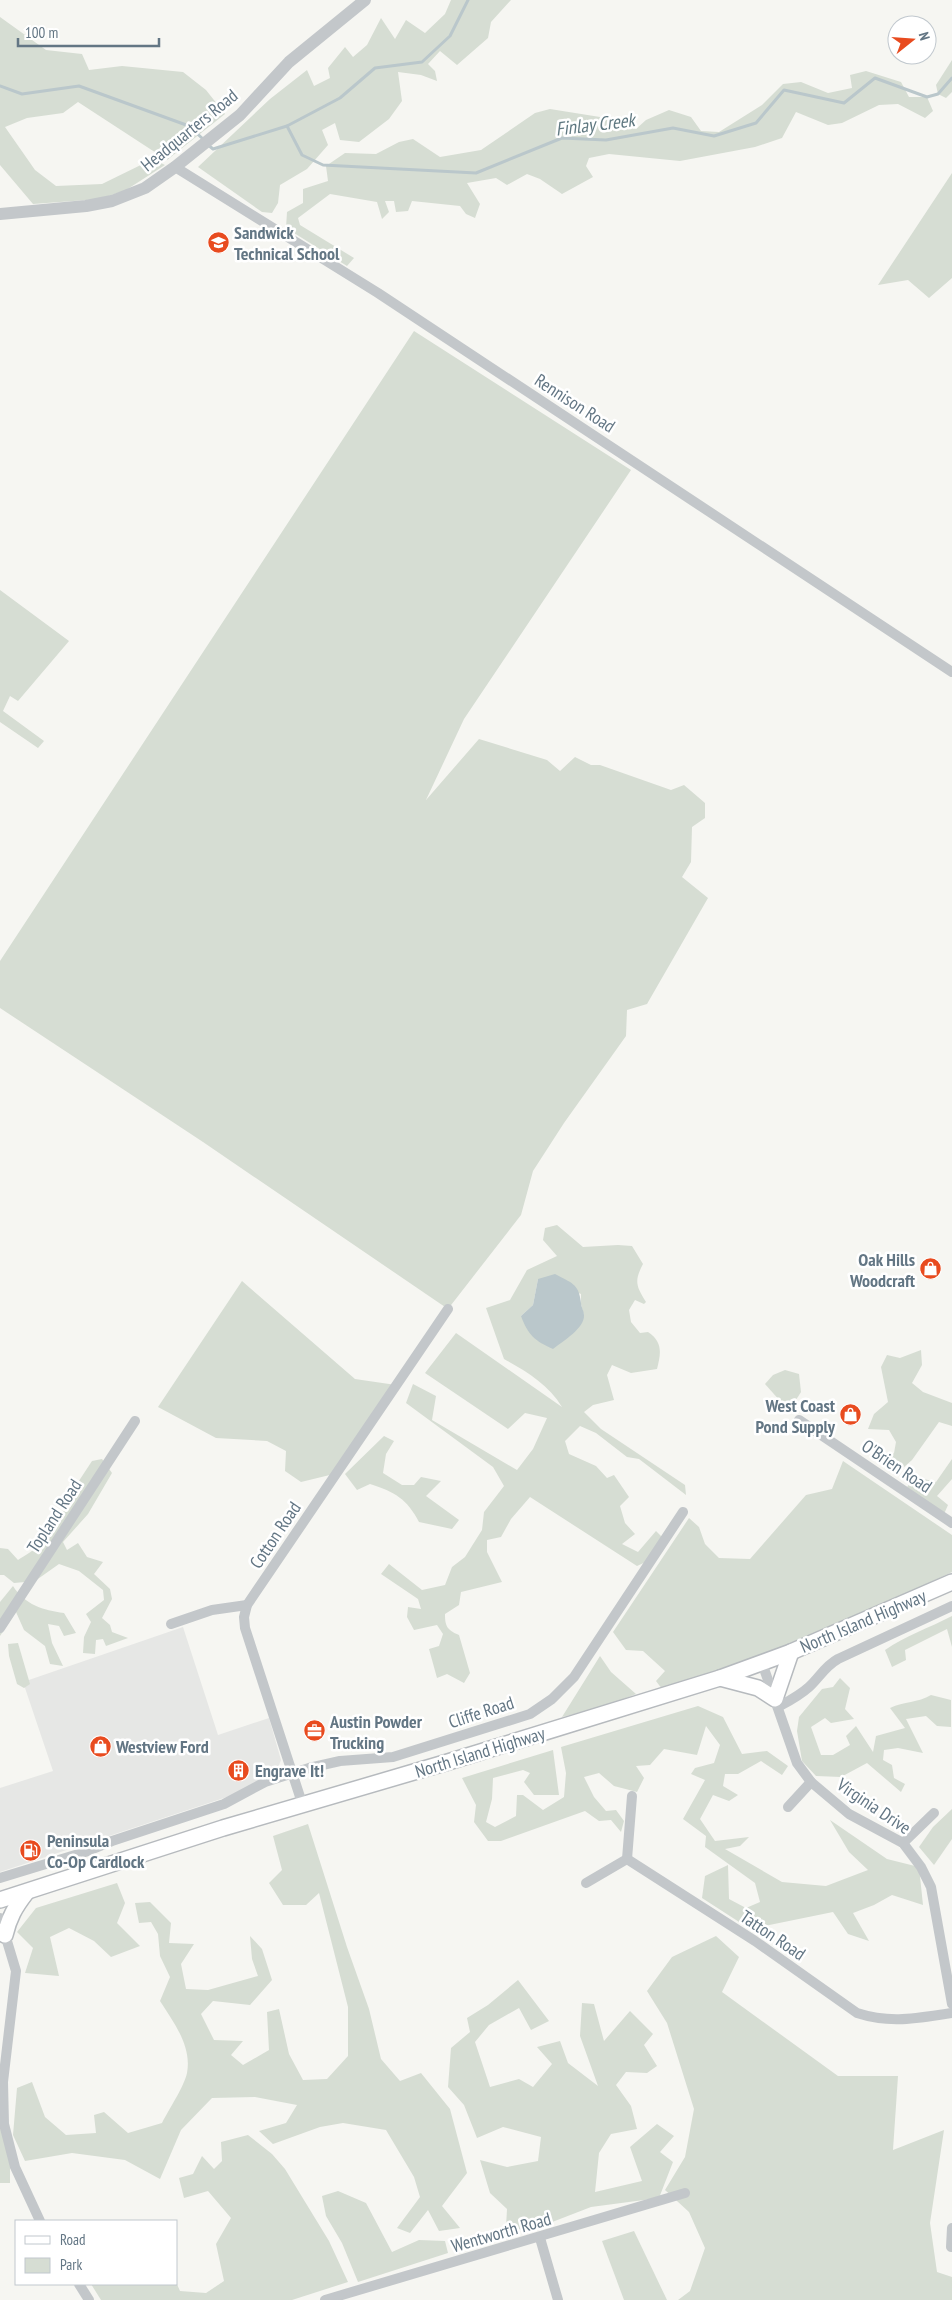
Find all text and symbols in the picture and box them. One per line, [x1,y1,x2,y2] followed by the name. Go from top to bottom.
[18,15,159,47] scale bar
[887,15,937,65] north arrow
[25,23,58,42] text: 100 m
[915,30,934,42] text: N
[136,84,242,176] street label: Headquarters Road
[554,107,639,141] water label: Finlay Creek
[234,221,340,265] place label: Sandwick Technical School
[206,230,230,254] school or university icon: Sandwick Technical School
[530,368,620,438] street label: Rennison Road
[849,1248,916,1292] place label: Oak Hills Woodcraft
[919,1257,943,1281] shop icon: Oak Hills Woodcraft
[756,1394,836,1438] place label: West Coast Pond Supply
[839,1403,863,1427] shop icon: West Coast Pond Supply
[858,1434,936,1498] street label: O'Brien Road
[22,1475,86,1557] street label: Topland Road
[244,1497,306,1573] street label: Cotton Road
[797,1584,930,1658] street label: North Island Highway
[445,1691,517,1733] street label: Cliffe Road
[329,1710,423,1754] place label: Austin Powder Trucking
[302,1719,326,1743] office icon: Austin Powder Trucking
[412,1721,548,1783] street label: North Island Highway
[88,1734,112,1758] shop icon: Westview Ford
[115,1735,209,1758] place label: Westview Ford
[227,1758,251,1782] building icon: Engrave It!
[255,1759,324,1782] place label: Engrave It!
[832,1772,915,1839] street label: Virginia Drive
[47,1829,145,1873] place label: Peninsula Co-Op Cardlock
[19,1838,43,1862] fuel station icon: Peninsula Co-Op Cardlock
[736,1905,810,1965] street label: Tatton Road
[448,2207,554,2257] street label: Wentworth Road
[15,2220,178,2285] legend
[60,2230,86,2249] text: Road
[60,2255,82,2274] text: Park

